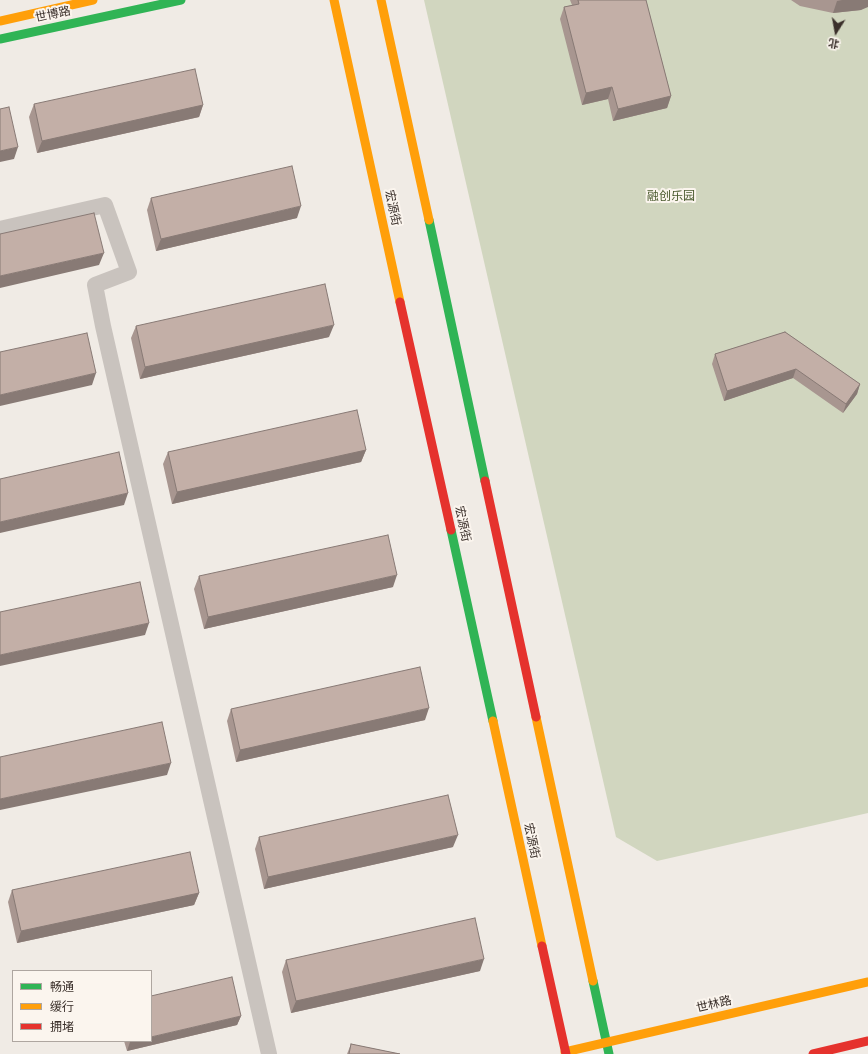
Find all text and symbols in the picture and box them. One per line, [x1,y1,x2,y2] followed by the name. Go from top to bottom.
[34,4,72,26] street label: 世博路
[816,12,856,52] north arrow
[827,35,841,53] text: 北
[381,189,403,227] street label: 宏源街
[647,190,695,204] park label: 融创乐园
[451,505,473,543] street label: 宏源街
[520,822,542,860] street label: 宏源街
[12,970,152,1042] legend
[50,978,74,995] text: 畅通
[695,994,733,1016] street label: 世林路
[50,998,74,1015] text: 缓行
[50,1018,74,1035] text: 拥堵

